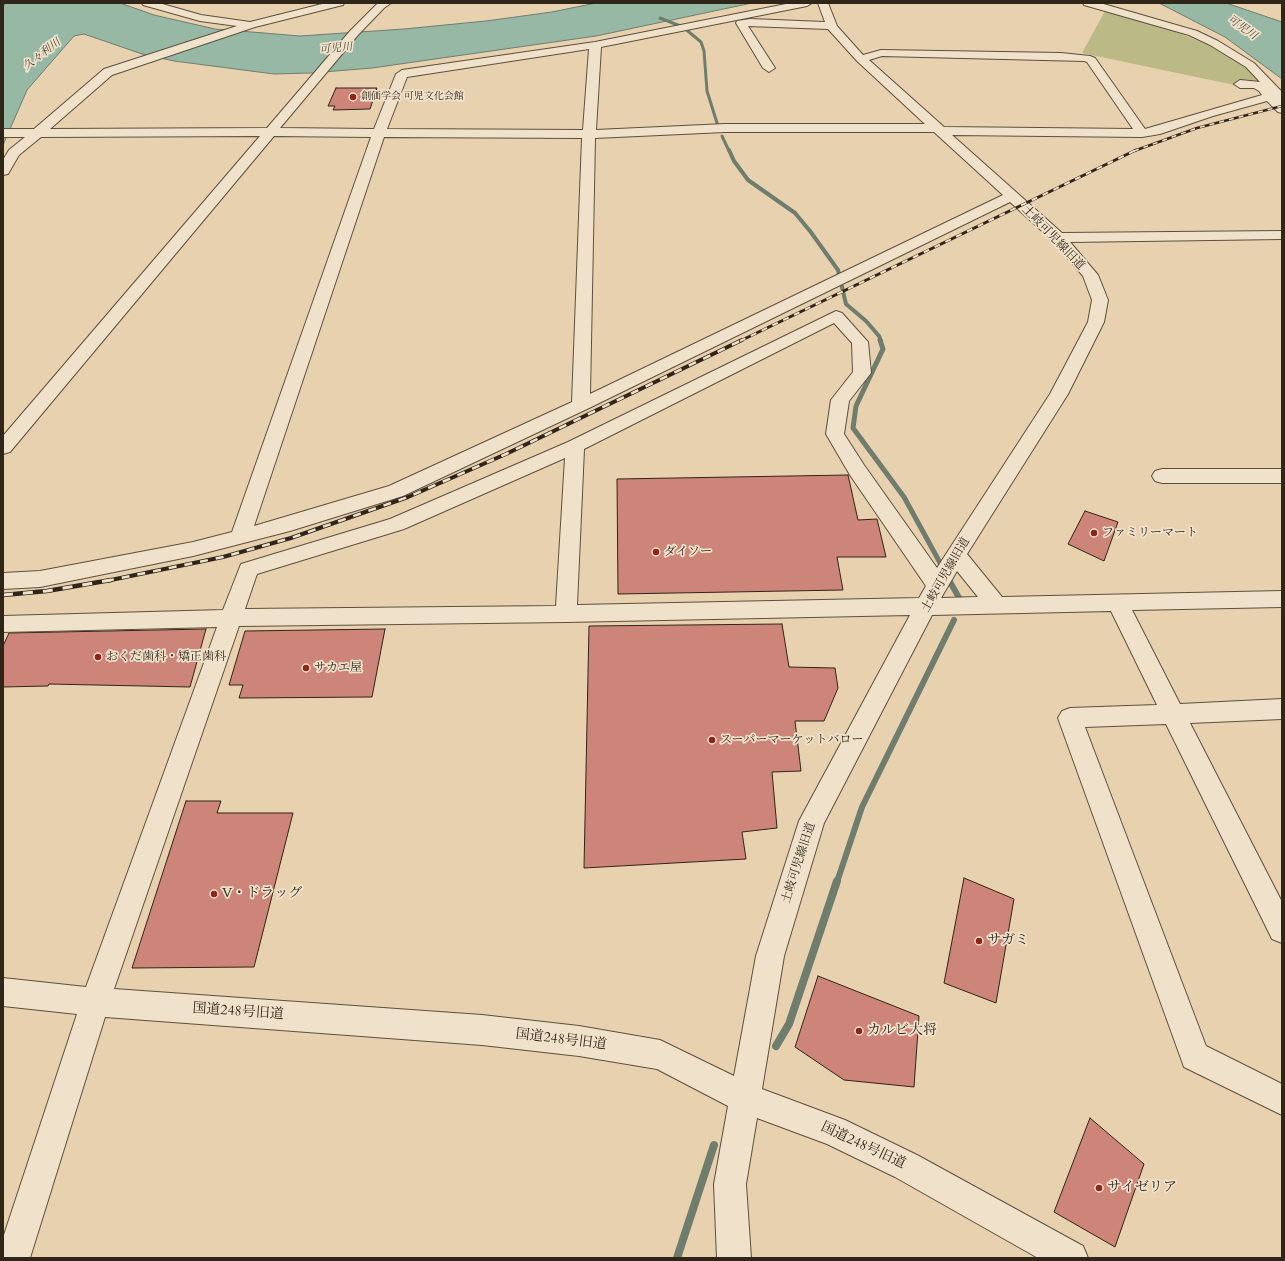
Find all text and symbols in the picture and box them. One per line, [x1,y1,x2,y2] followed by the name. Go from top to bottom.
[1225,13,1259,43] water label: 可児川
[21,36,63,74] water label: 久々利川
[319,41,353,57] water label: 可児川
[361,91,464,103] place label: 創価学会 可児文化会館
[348,92,358,102] marker: 創価学会 可児文化会館
[1019,203,1087,273] street label: 土岐可児線旧道
[1102,526,1198,540] place label: ファミリーマート
[1089,528,1099,538] marker: ファミリーマート
[919,535,973,615] street label: 土岐可児線旧道
[664,545,712,559] place label: ダイソー
[651,547,661,557] marker: ダイソー
[106,650,226,664] place label: おくだ歯科・矯正歯科
[93,652,103,662] marker: おくだ歯科・矯正歯科
[314,661,362,675] place label: サカエ屋
[301,663,311,673] marker: サカエ屋
[720,733,863,747] place label: スーパーマーケットバロー
[707,735,717,745] marker: スーパーマーケットバロー
[779,821,819,905] street label: 土岐可児線旧道
[222,886,302,902] place label: V・ドラッグ
[209,889,219,899] marker: V・ドラッグ
[987,933,1029,949] place label: サガミ
[974,936,984,946] marker: サガミ
[192,1000,284,1024] street label: 国道248号旧道
[867,1023,937,1039] place label: カルビ大将
[515,1026,607,1054] street label: 国道248号旧道
[854,1026,864,1036] marker: カルビ大将
[818,1119,908,1173] street label: 国道248号旧道
[1107,1180,1177,1196] place label: サイゼリア
[1094,1183,1104,1193] marker: サイゼリア

